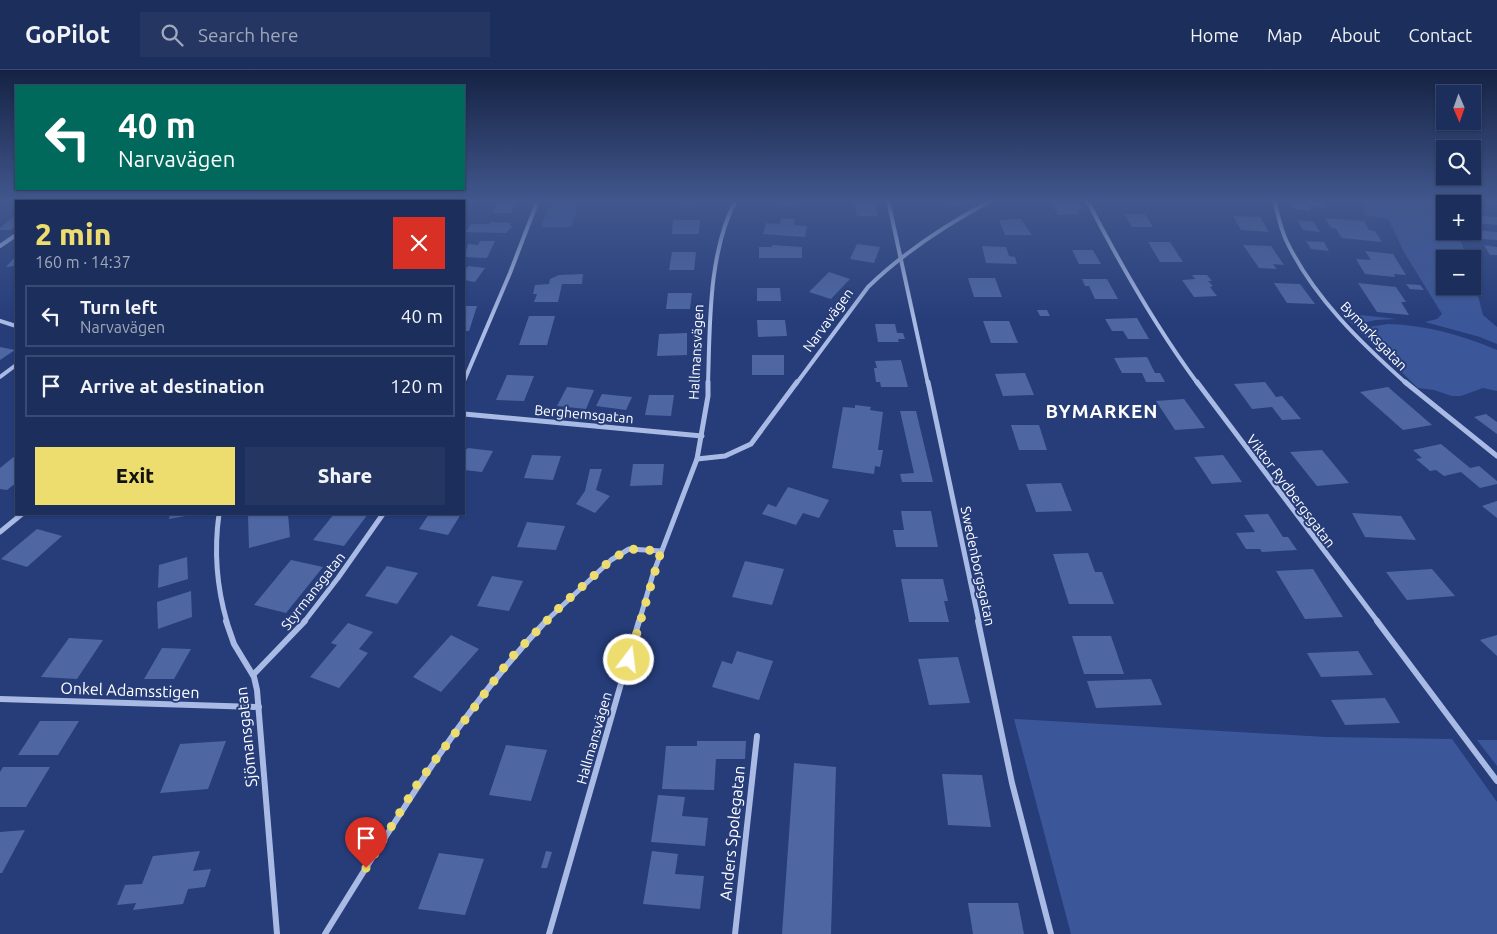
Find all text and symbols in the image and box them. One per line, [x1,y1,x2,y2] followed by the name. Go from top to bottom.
[140,12,490,57] search box
[25,21,110,48] text: GoPilot
[158,21,186,49] icon: search
[198,24,298,46] text: Search here
[1190,25,1239,45] text: Home
[1267,25,1302,45] text: Map
[1330,25,1380,45] text: About
[1408,25,1472,45] text: Contact
[1436,85,1481,130] north arrow
[1436,85,1481,295] map controls
[35,105,100,170] icon: left
[118,105,196,145] text: 40 m
[1436,140,1481,185] button: search
[118,146,235,171] text: Narvavägen
[1436,195,1481,240] button: +
[35,217,111,251] text: 2 min
[393,217,445,269] button: close
[1436,250,1481,295] button: −
[35,253,131,271] text: 160 m · 14:37
[800,285,856,355] street label: Narvavägen
[80,296,158,318] text: Turn left
[1337,298,1411,374] street label: Bymarksgatan
[37,302,65,330] icon: left
[686,304,706,400] street label: Hallmansvägen
[401,305,443,327] text: 40 m
[80,318,165,336] text: Narvavägen
[37,372,65,400] icon: arrive
[80,375,265,397] text: Arrive at destination
[390,375,443,397] text: 120 m
[1045,400,1159,422] district label: BYMARKEN
[534,402,634,426] street label: Berghemsgatan
[1243,432,1339,550] street label: Viktor Rydbergsgatan
[35,447,235,505] button: Exit
[245,447,445,505] button: Share
[958,505,998,627] street label: Swedenborgsgatan
[278,549,348,633] street label: Styrmansgatan
[602,633,654,685] position arrow
[60,679,200,701] street label: Onkel Adamsstigen
[232,686,260,788] street label: Sjömansgatan
[573,690,615,786] street label: Hallmansvägen
[716,765,748,901] street label: Anders Spolegatan
[345,817,387,868] pin
[352,824,380,852] icon: arrive

